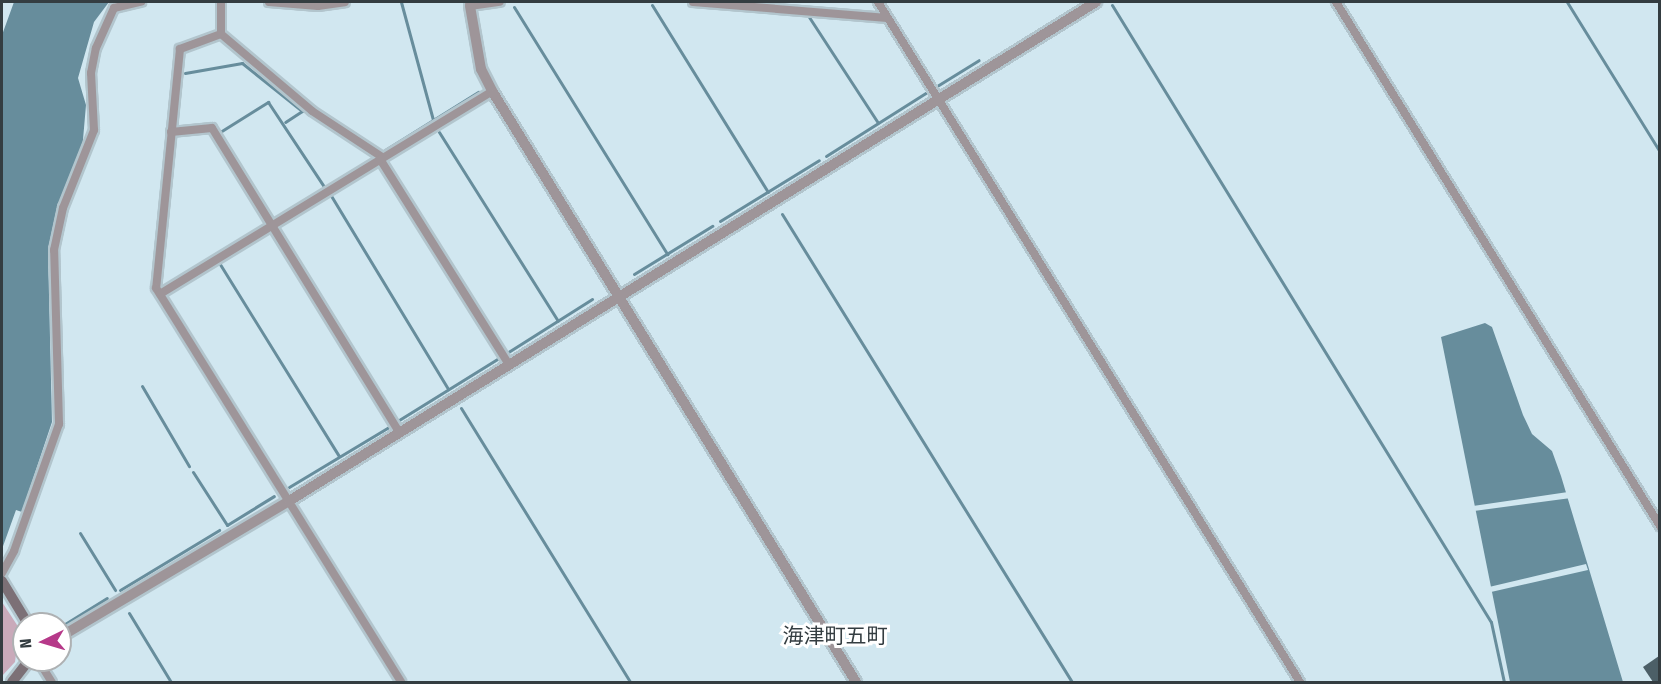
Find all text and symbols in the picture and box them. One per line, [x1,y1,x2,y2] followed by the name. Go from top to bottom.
[12,612,72,672] north arrow
[783,623,887,649] district label: 海津町五町
[16,638,35,649] text: N

